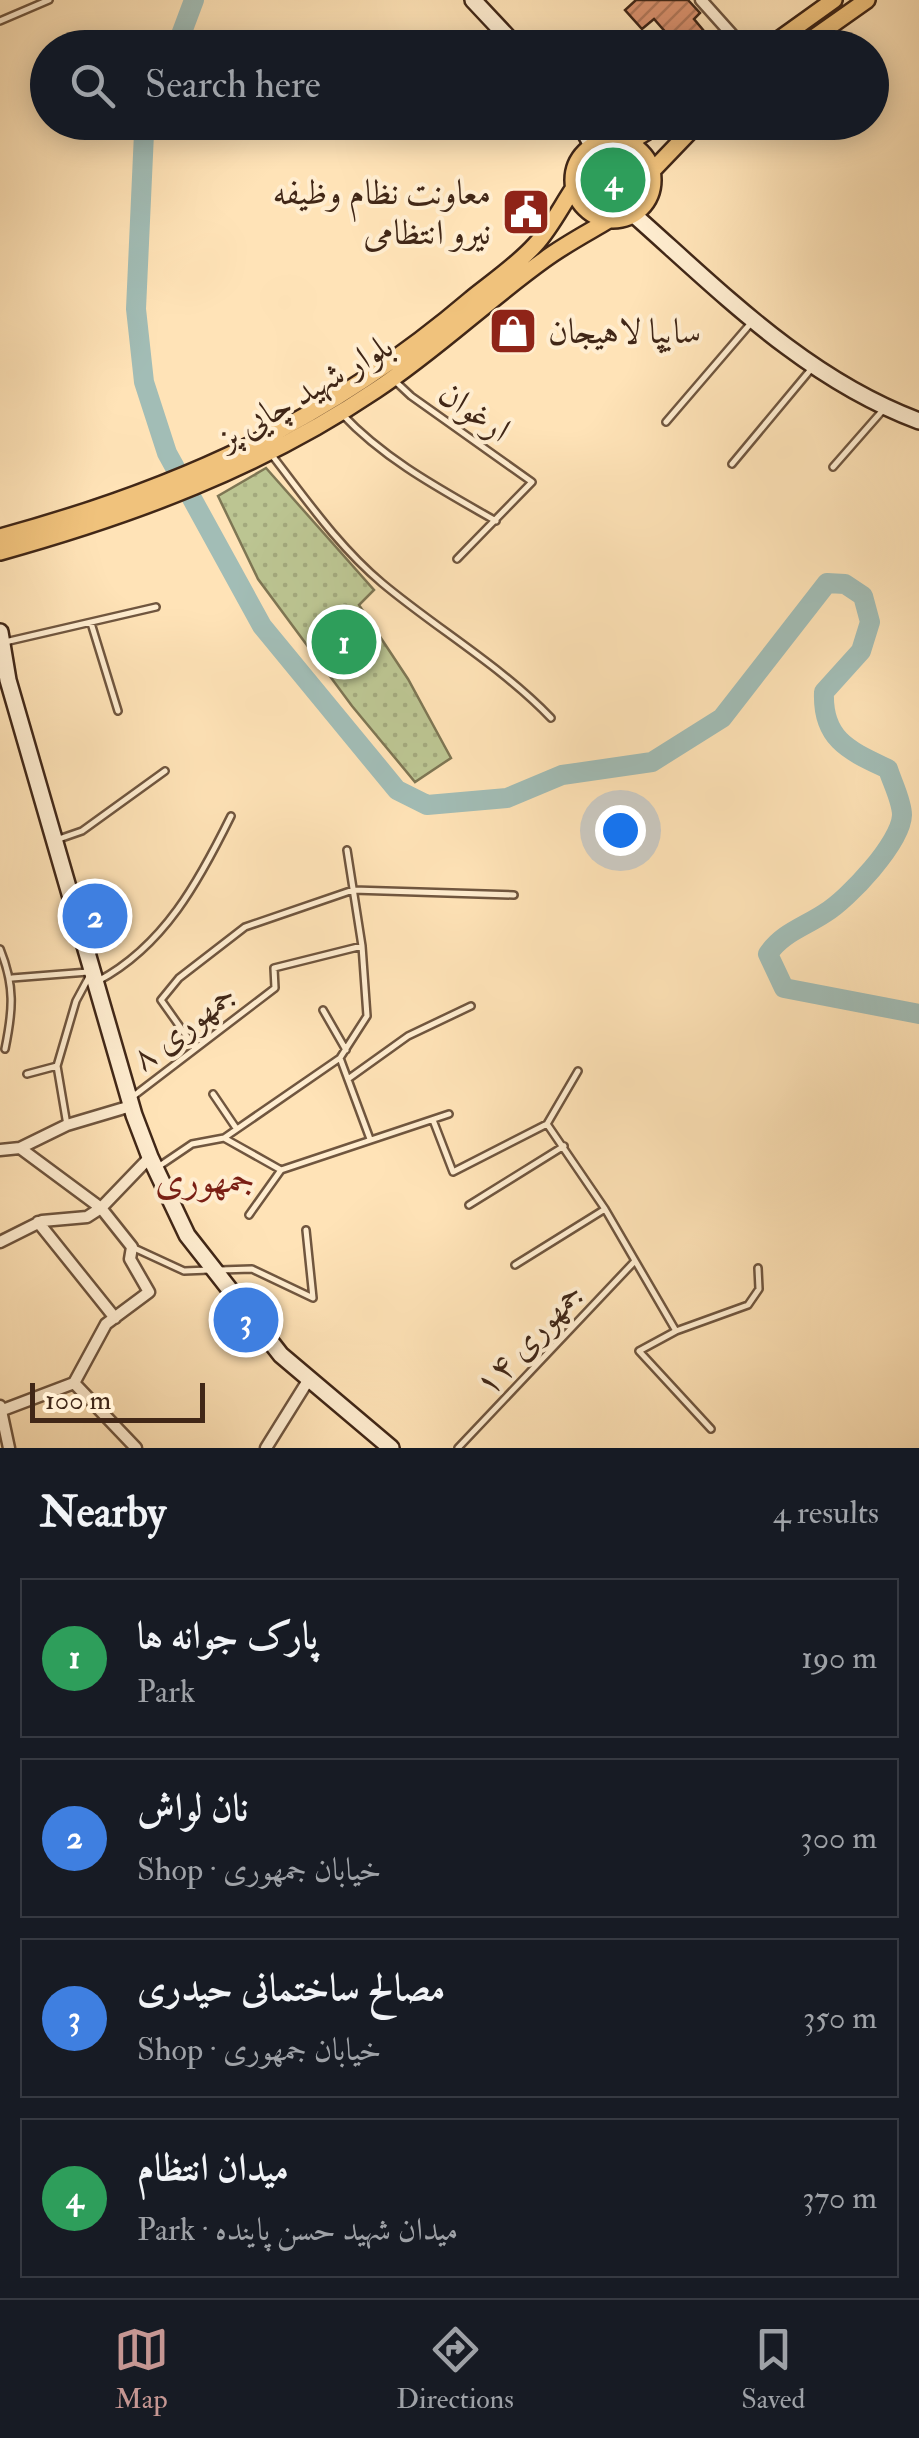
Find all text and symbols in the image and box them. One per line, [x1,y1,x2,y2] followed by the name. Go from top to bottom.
[30,30,889,140] search box
[65,58,120,113] icon: search
[145,61,321,109] text: Search here
[580,142,646,218] pin: 4
[273,171,491,255] place label: معاونت نظام وظیفه نیرو انتظامی
[500,186,552,238] public building icon: معاونت نظام وظیفه نیرو انتظامی
[487,305,539,357] shop icon: سایپا لاهیجان
[548,310,701,354] place label: سایپا لاهیجان
[207,324,401,462] street label: بلوار شهید چایی پز
[430,371,519,452] street label: ارغوان
[312,604,376,680] pin: 1
[595,805,646,856] your location
[62,878,128,954] pin: 2
[123,973,245,1080] street label: جمهوری ۸
[155,1156,255,1204] district label: جمهوری
[465,1272,593,1405] street label: جمهوری ۱۴
[214,1282,278,1358] pin: 3
[30,1378,205,1422] scale bar
[45,1383,111,1418] text: 100 m
[40,1487,166,1539] text: Nearby
[773,1493,879,1533] text: 4 results
[137,1612,318,1660] text: پارک جوانه ها
[69,1638,80,1678] text: 1
[801,1638,877,1678] text: 190 m
[137,1672,195,1712] text: Park
[137,1784,248,1832] text: نان لواش
[66,1818,83,1858] text: 2
[800,1818,877,1858] text: 300 m
[137,1850,382,1890] text: Shop · خیابان جمهوری
[137,1964,445,2012] text: مصالح ساختمانی حیدری
[68,1998,81,2038] text: 3
[803,1998,877,2038] text: 350 m
[137,2030,382,2070] text: Shop · خیابان جمهوری
[137,2144,289,2192] text: میدان انتظام
[66,2178,83,2218] text: 4
[802,2178,877,2218] text: 370 m
[137,2210,458,2250] text: Park · میدان شهید حسن پاینده
[114,2322,169,2417] tab: Map
[396,2322,514,2417] tab: Directions
[741,2322,805,2417] tab: Saved

